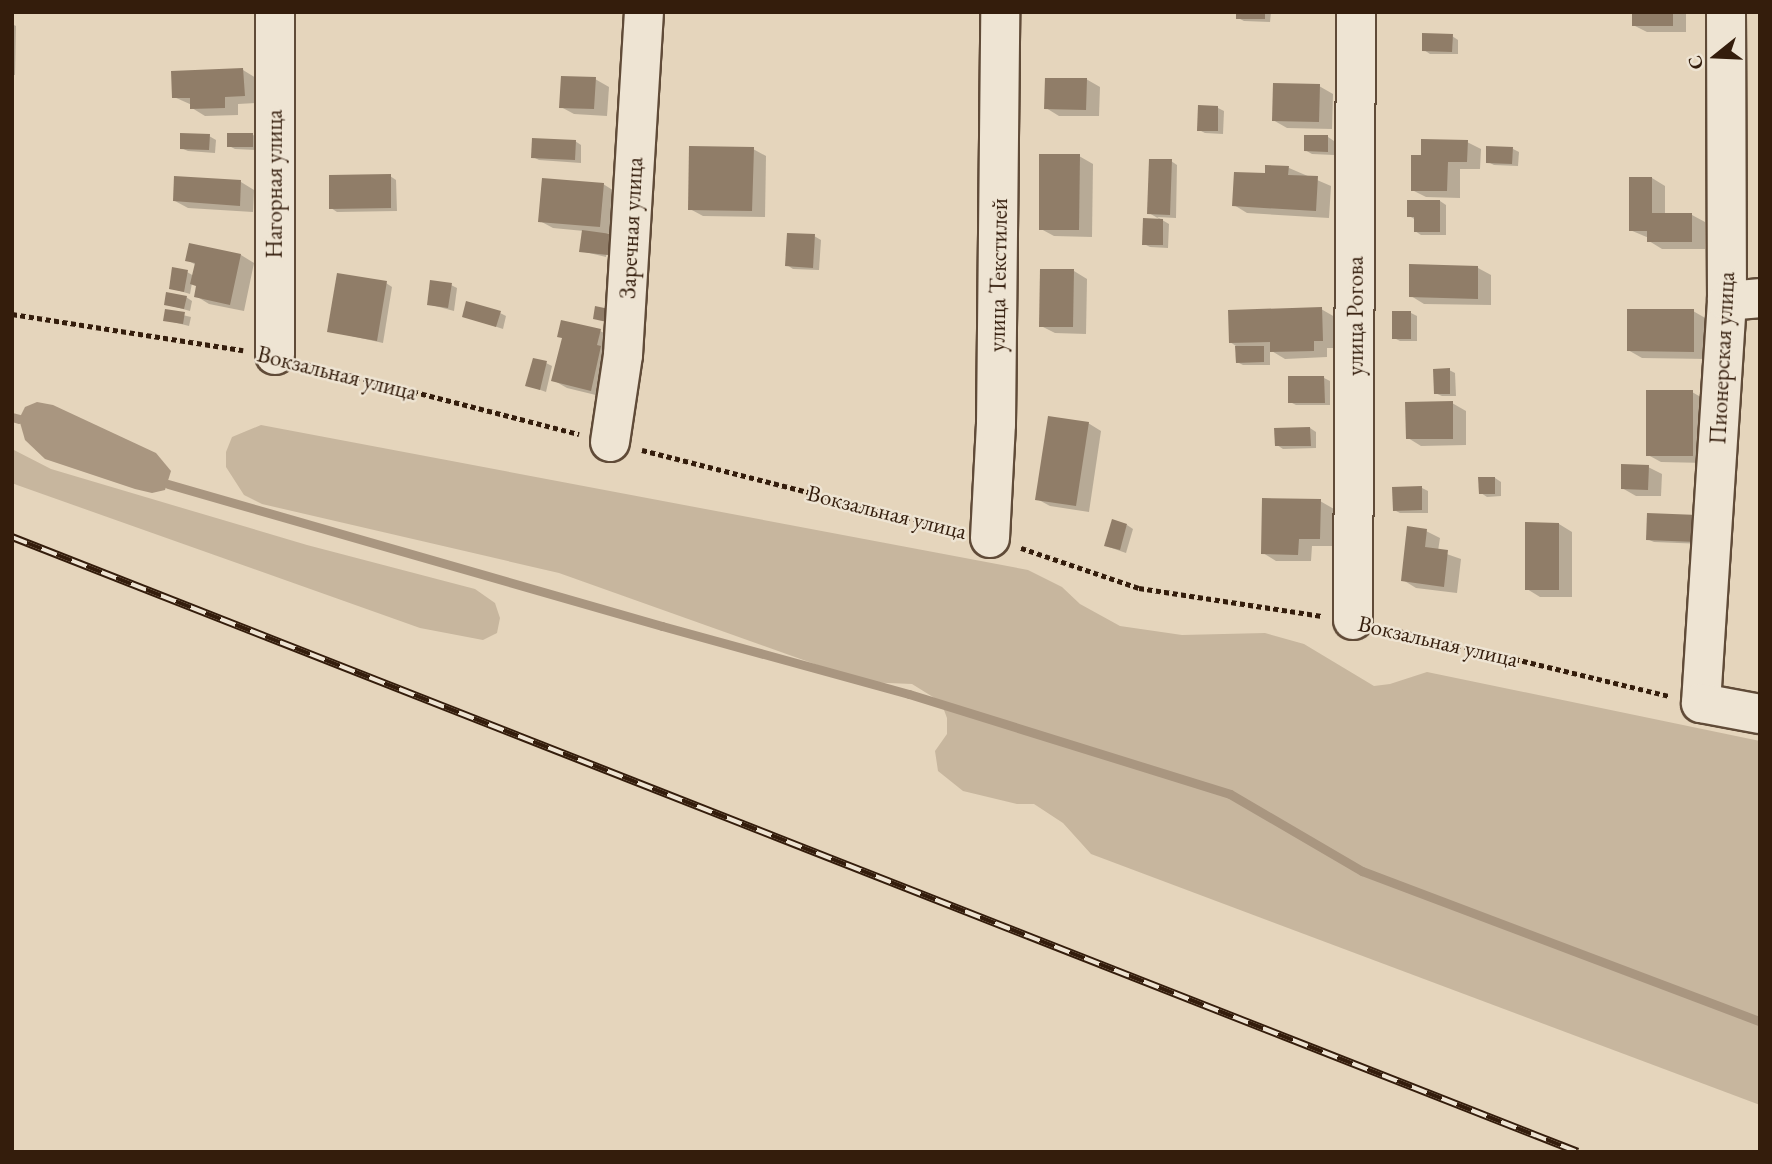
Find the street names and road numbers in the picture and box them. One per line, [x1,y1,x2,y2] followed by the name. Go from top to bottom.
[260,109,288,259] street label: Нагорная улица
[614,156,648,300] street label: Заречная улица
[983,198,1013,352] street label: улица Текстилей
[1341,256,1369,376] street label: улица Рогова
[1704,271,1740,445] street label: Пионерская улица
[254,340,420,406] street label: Вокзальная улица
[804,479,970,545] street label: Вокзальная улица
[1355,609,1521,673] street label: Вокзальная улица

